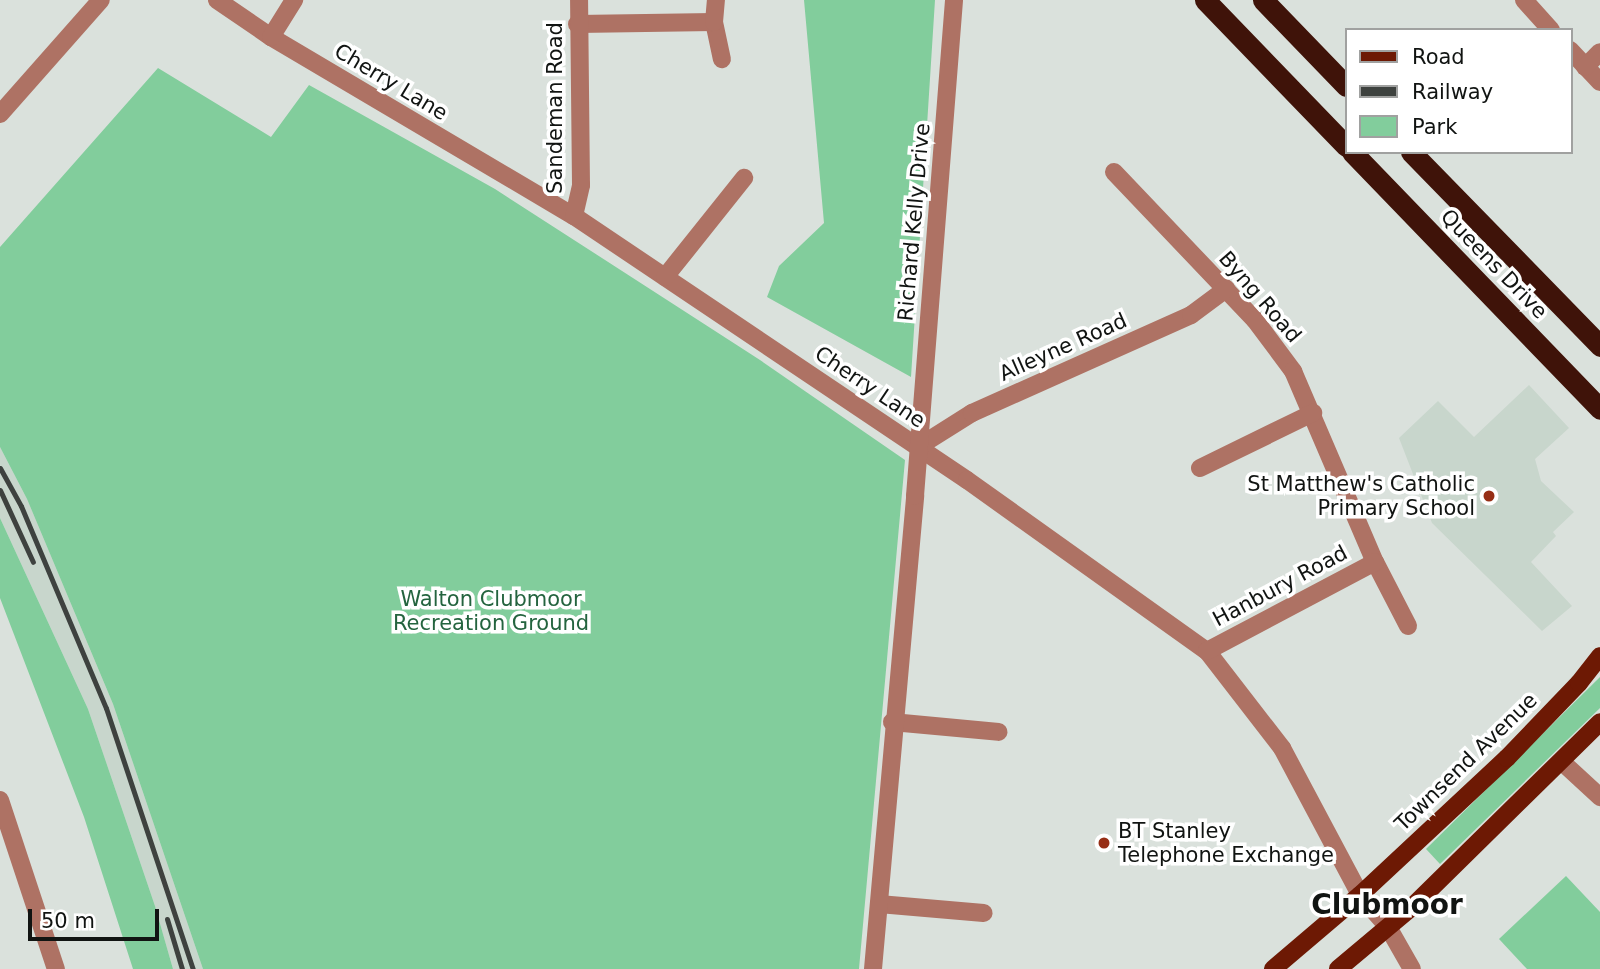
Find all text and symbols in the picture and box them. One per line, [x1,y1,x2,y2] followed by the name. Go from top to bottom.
[542,22,568,194] street label: Sandeman Road
[1344,28,1572,154] legend
[330,38,452,126] street label: Cherry Lane
[1412,45,1465,69] text: Road
[1412,80,1493,104] text: Railway
[1412,115,1457,139] text: Park
[893,122,935,322] street label: Richard Kelly Drive
[1435,204,1553,324] street label: Queens Drive
[1213,246,1307,348] street label: Byng Road
[995,308,1131,386] street label: Alleyne Road
[810,341,930,433] street label: Cherry Lane
[1247,471,1475,521] place label: St Matthew's Catholic Primary School
[1481,488,1497,504] marker: St Matthew's Catholic Primary School
[1208,540,1352,632] street label: Hanbury Road
[393,586,589,636] park label: Walton Clubmoor Recreation Ground
[1390,688,1542,836] street label: Townsend Avenue
[1118,818,1334,868] place label: BT Stanley Telephone Exchange
[1096,835,1112,851] marker: BT Stanley Telephone Exchange
[1311,888,1463,922] district label: Clubmoor
[32,895,163,939] scale bar
[41,909,95,933] text: 50 m

